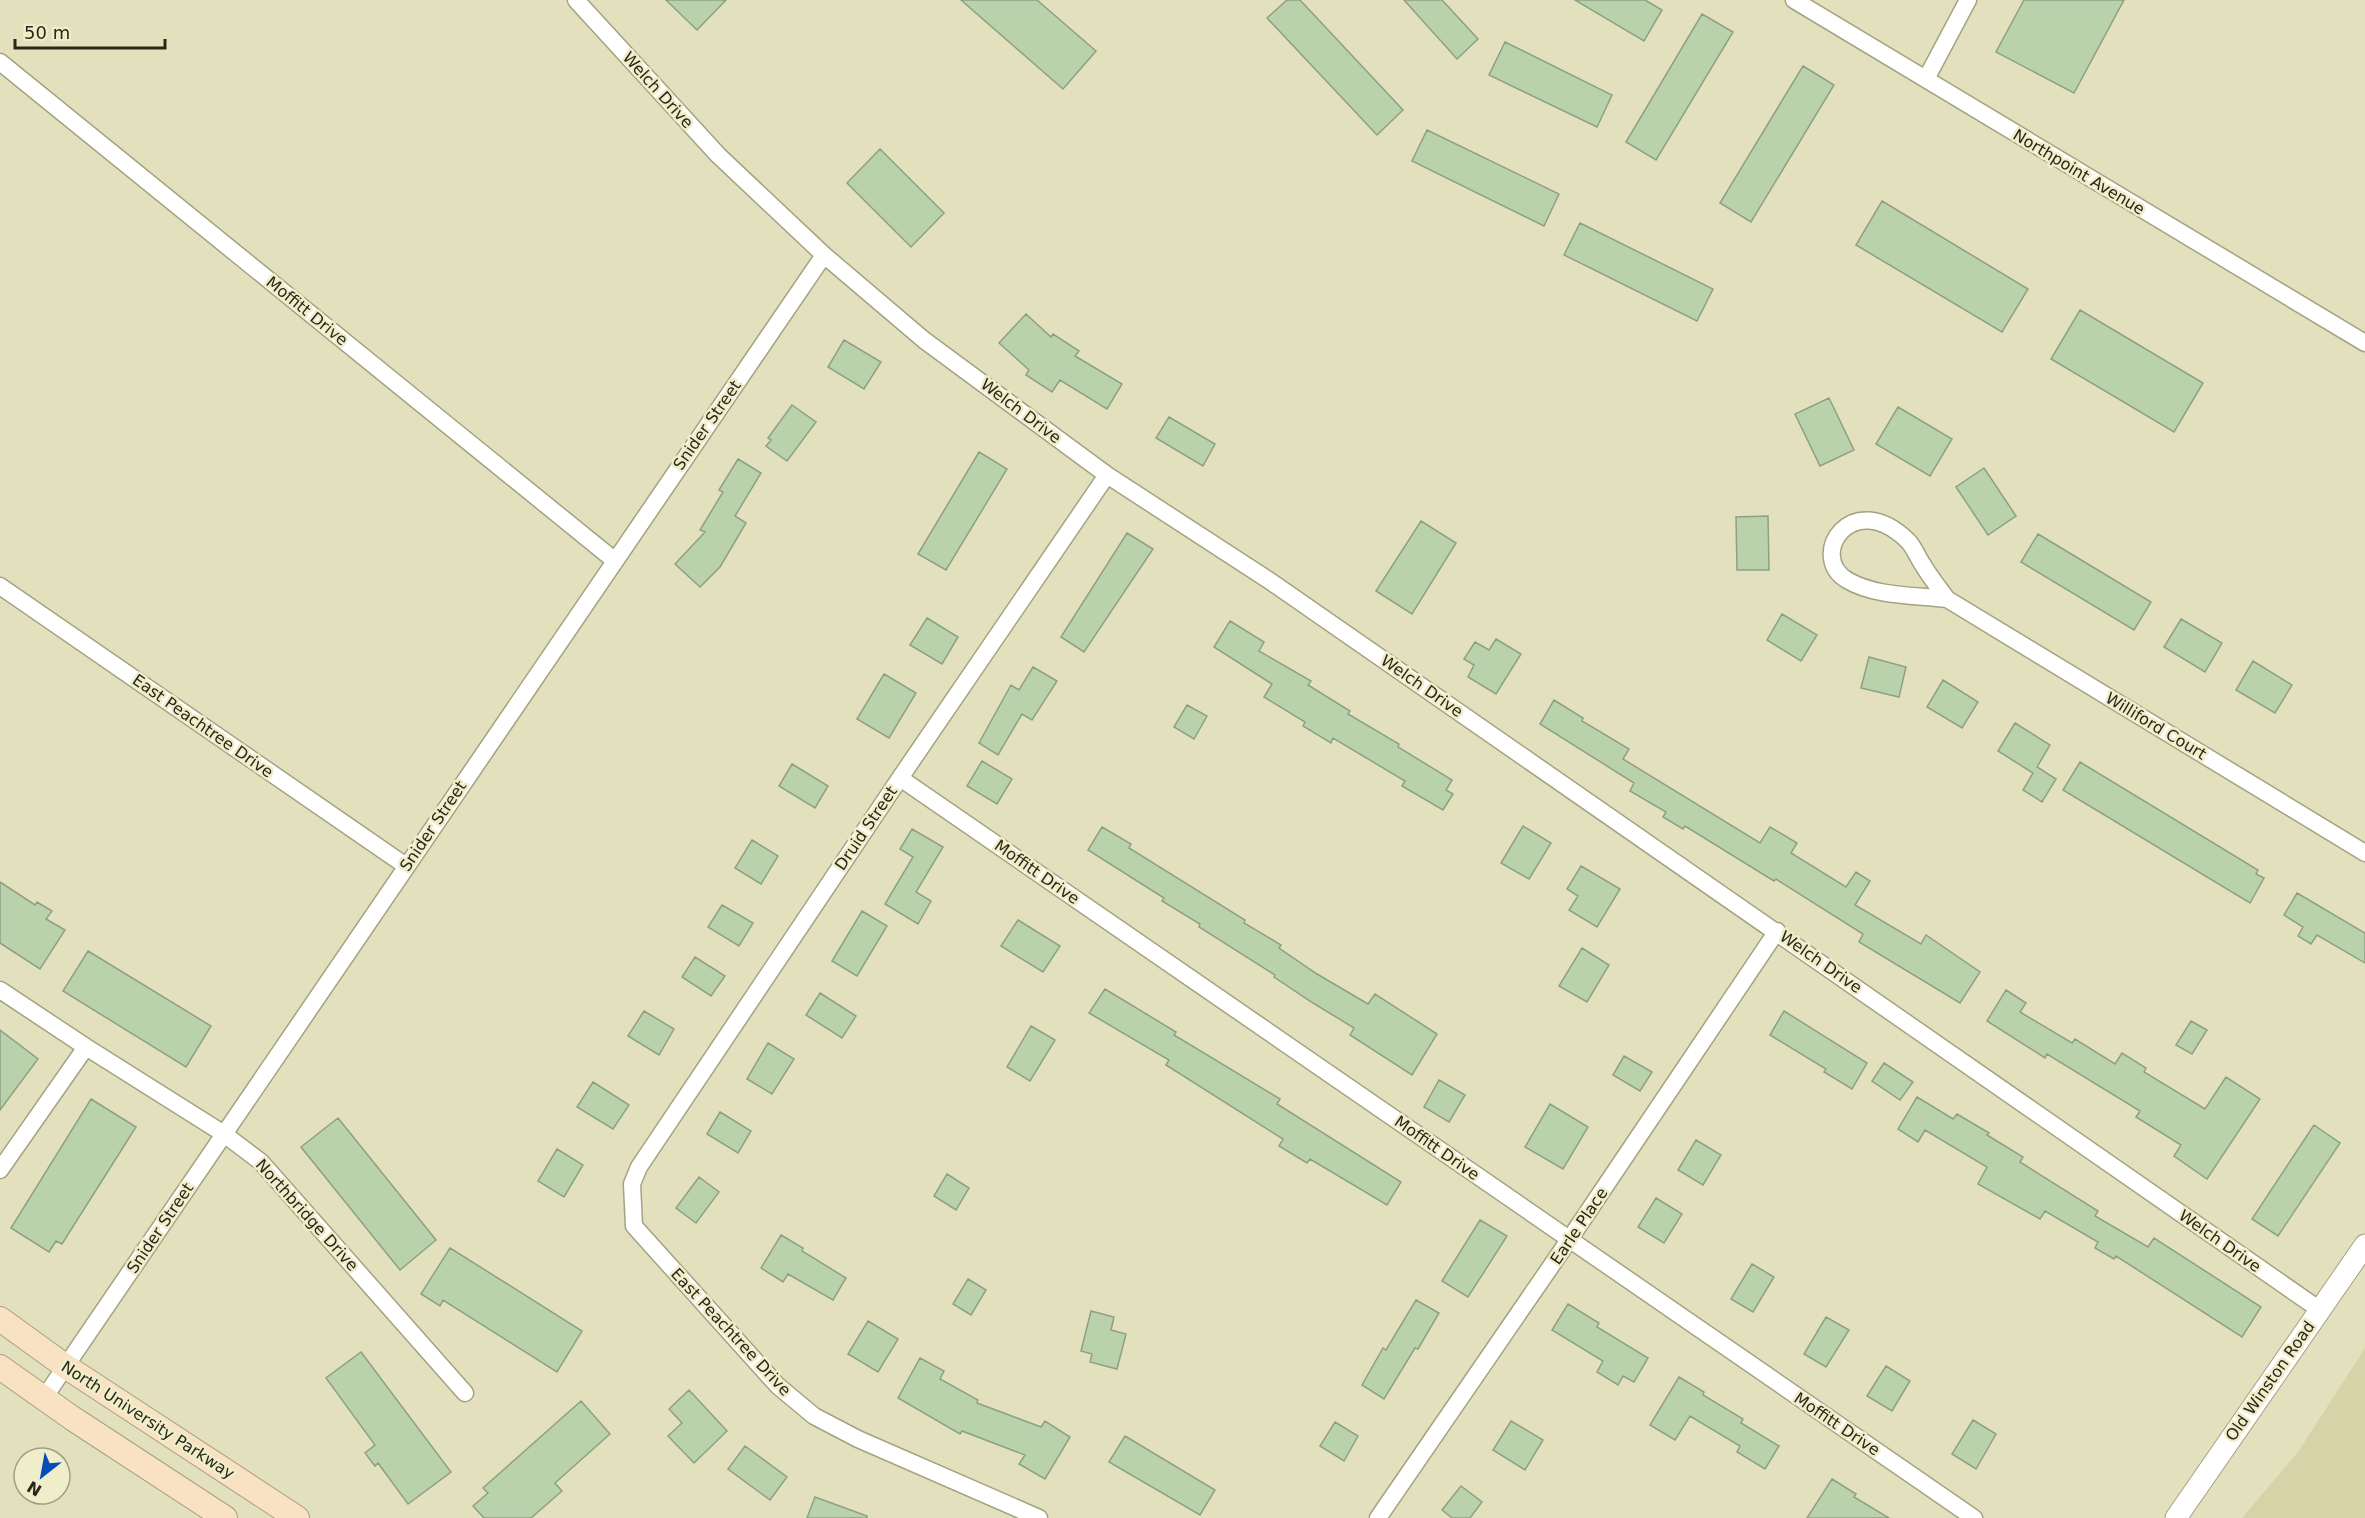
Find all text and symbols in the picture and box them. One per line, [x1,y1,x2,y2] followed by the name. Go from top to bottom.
[15,12,165,50] scale bar
[24,22,70,43] text: 50 m
[619,48,697,132] street label: Welch Drive
[2010,125,2148,219] street label: Northpoint Avenue
[262,272,352,350] street label: Moffitt Drive
[977,375,1065,447] street label: Welch Drive
[669,377,745,473] street label: Snider Street
[1377,651,1467,721] street label: Welch Drive
[129,670,277,782] street label: East Peachtree Drive
[2102,688,2210,764] street label: Williford Court
[396,777,470,875] street label: Snider Street
[831,782,901,874] street label: Druid Street
[991,836,1083,908] street label: Moffitt Drive
[1776,927,1866,997] street label: Welch Drive
[1391,1112,1483,1184] street label: Moffitt Drive
[252,1155,362,1275] street label: Northbridge Drive
[123,1179,197,1277] street label: Snider Street
[1546,1184,1612,1268] street label: Earle Place
[2175,1206,2265,1276] street label: Welch Drive
[667,1264,795,1400] street label: East Peachtree Drive
[2221,1317,2319,1445] street label: Old Winston Road
[58,1357,238,1483] street label: North University Parkway
[1791,1388,1883,1460] street label: Moffitt Drive
[12,1446,72,1506] north arrow
[24,1477,45,1500] text: N

